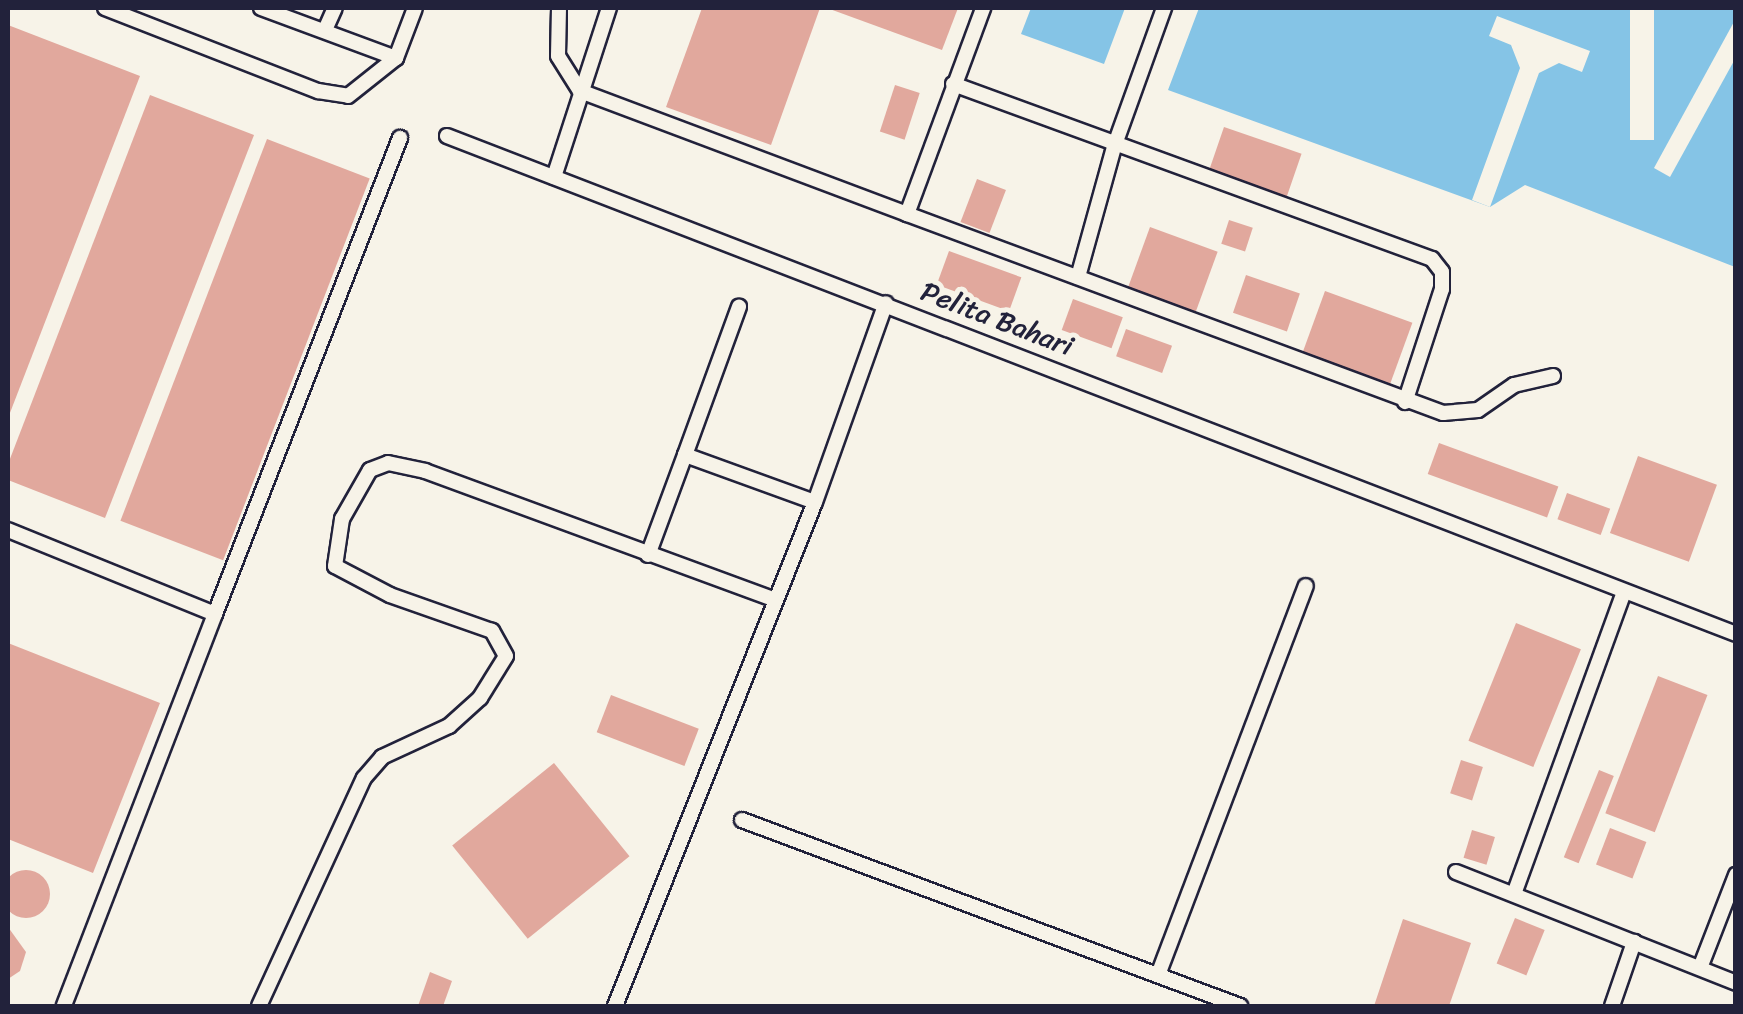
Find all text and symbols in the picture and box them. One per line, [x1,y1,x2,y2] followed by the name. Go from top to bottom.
[916,275,1078,363] street label: Pelita Bahari

